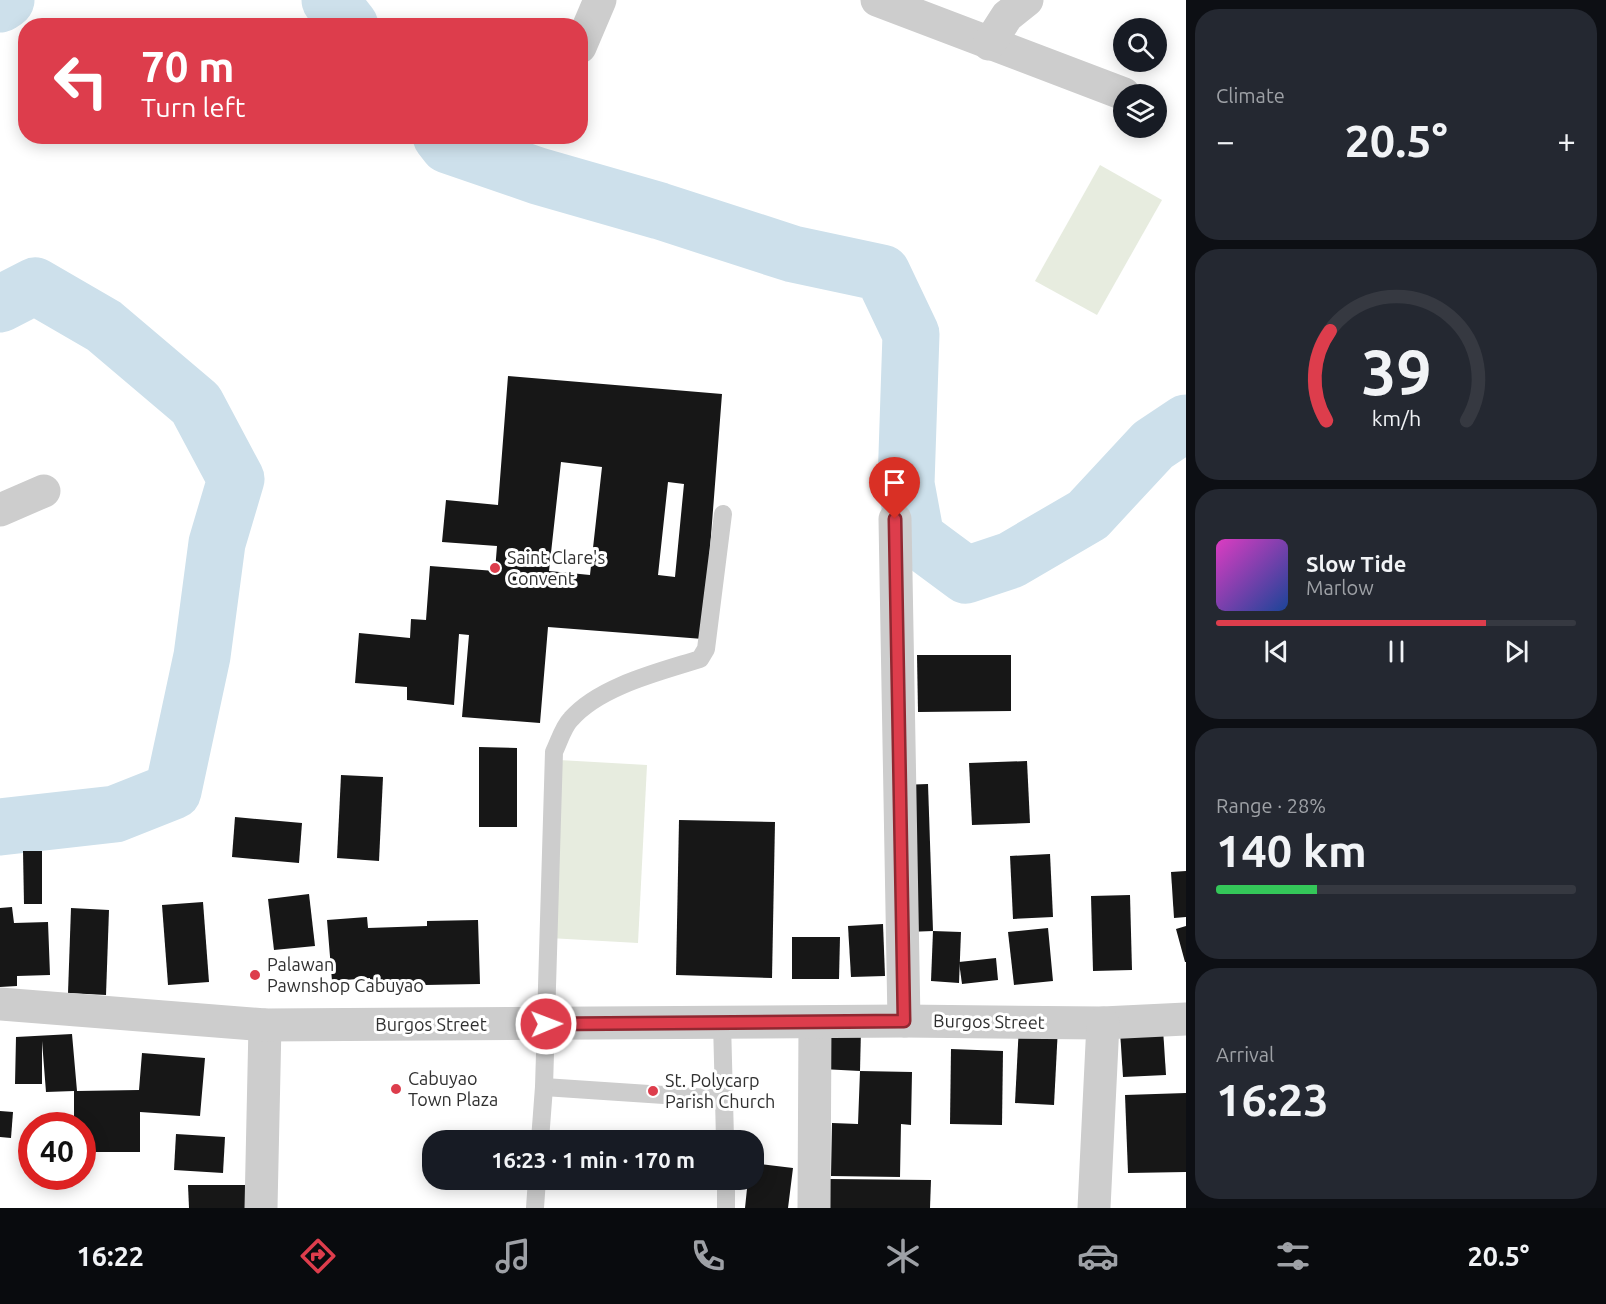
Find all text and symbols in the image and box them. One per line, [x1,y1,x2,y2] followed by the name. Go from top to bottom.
[1113,18,1167,138] map controls
[1113,18,1167,72] button: search
[42,42,120,120] icon: left
[141,43,235,90] text: 70 m
[1113,84,1167,138] button: layers
[1216,84,1285,107] text: Climate
[141,92,245,122] text: Turn left
[1344,115,1448,166] text: 20.5°
[1216,122,1235,159] text: −
[1557,122,1576,159] text: +
[1361,337,1431,407] text: 39
[1371,407,1421,431] text: km/h
[869,457,920,519] pin
[878,466,911,499] icon: arrive
[507,547,605,588] place label: Saint Clare's Convent
[1306,551,1406,576] text: Slow Tide
[488,561,502,575] marker: Saint Clare's Convent
[1306,576,1374,599] text: Marlow
[1260,635,1293,668] icon: previous
[1380,635,1413,668] icon: pause
[1500,635,1533,668] icon: next
[1216,794,1326,817] text: Range · 28%
[1216,825,1367,876] text: 140 km
[267,954,424,995] place label: Palawan Pawnshop Cabuyao
[248,968,262,982] marker: Palawan Pawnshop Cabuyao
[514,992,578,1056] position arrow
[933,1010,1045,1032] street label: Burgos Street
[375,1014,487,1034] street label: Burgos Street
[1216,1043,1274,1066] text: Arrival
[408,1068,498,1109] place label: Cabuyao Town Plaza
[665,1070,775,1111] place label: St. Polycarp Parish Church
[1216,1074,1329,1125] text: 16:23
[389,1082,403,1096] marker: Cabuyao Town Plaza
[646,1084,660,1098] marker: St. Polycarp Parish Church
[18,1112,96,1190] speed limit sign: 40
[491,1147,695,1172] text: 16:23 · 1 min · 170 m
[297,1235,339,1277] icon: directions
[492,1235,534,1277] icon: music
[687,1235,729,1277] icon: phone
[882,1235,924,1277] icon: climate
[1077,1235,1119,1277] icon: car
[1272,1235,1314,1277] icon: filters
[77,1241,144,1271] text: 16:22
[1468,1241,1529,1271] text: 20.5°

